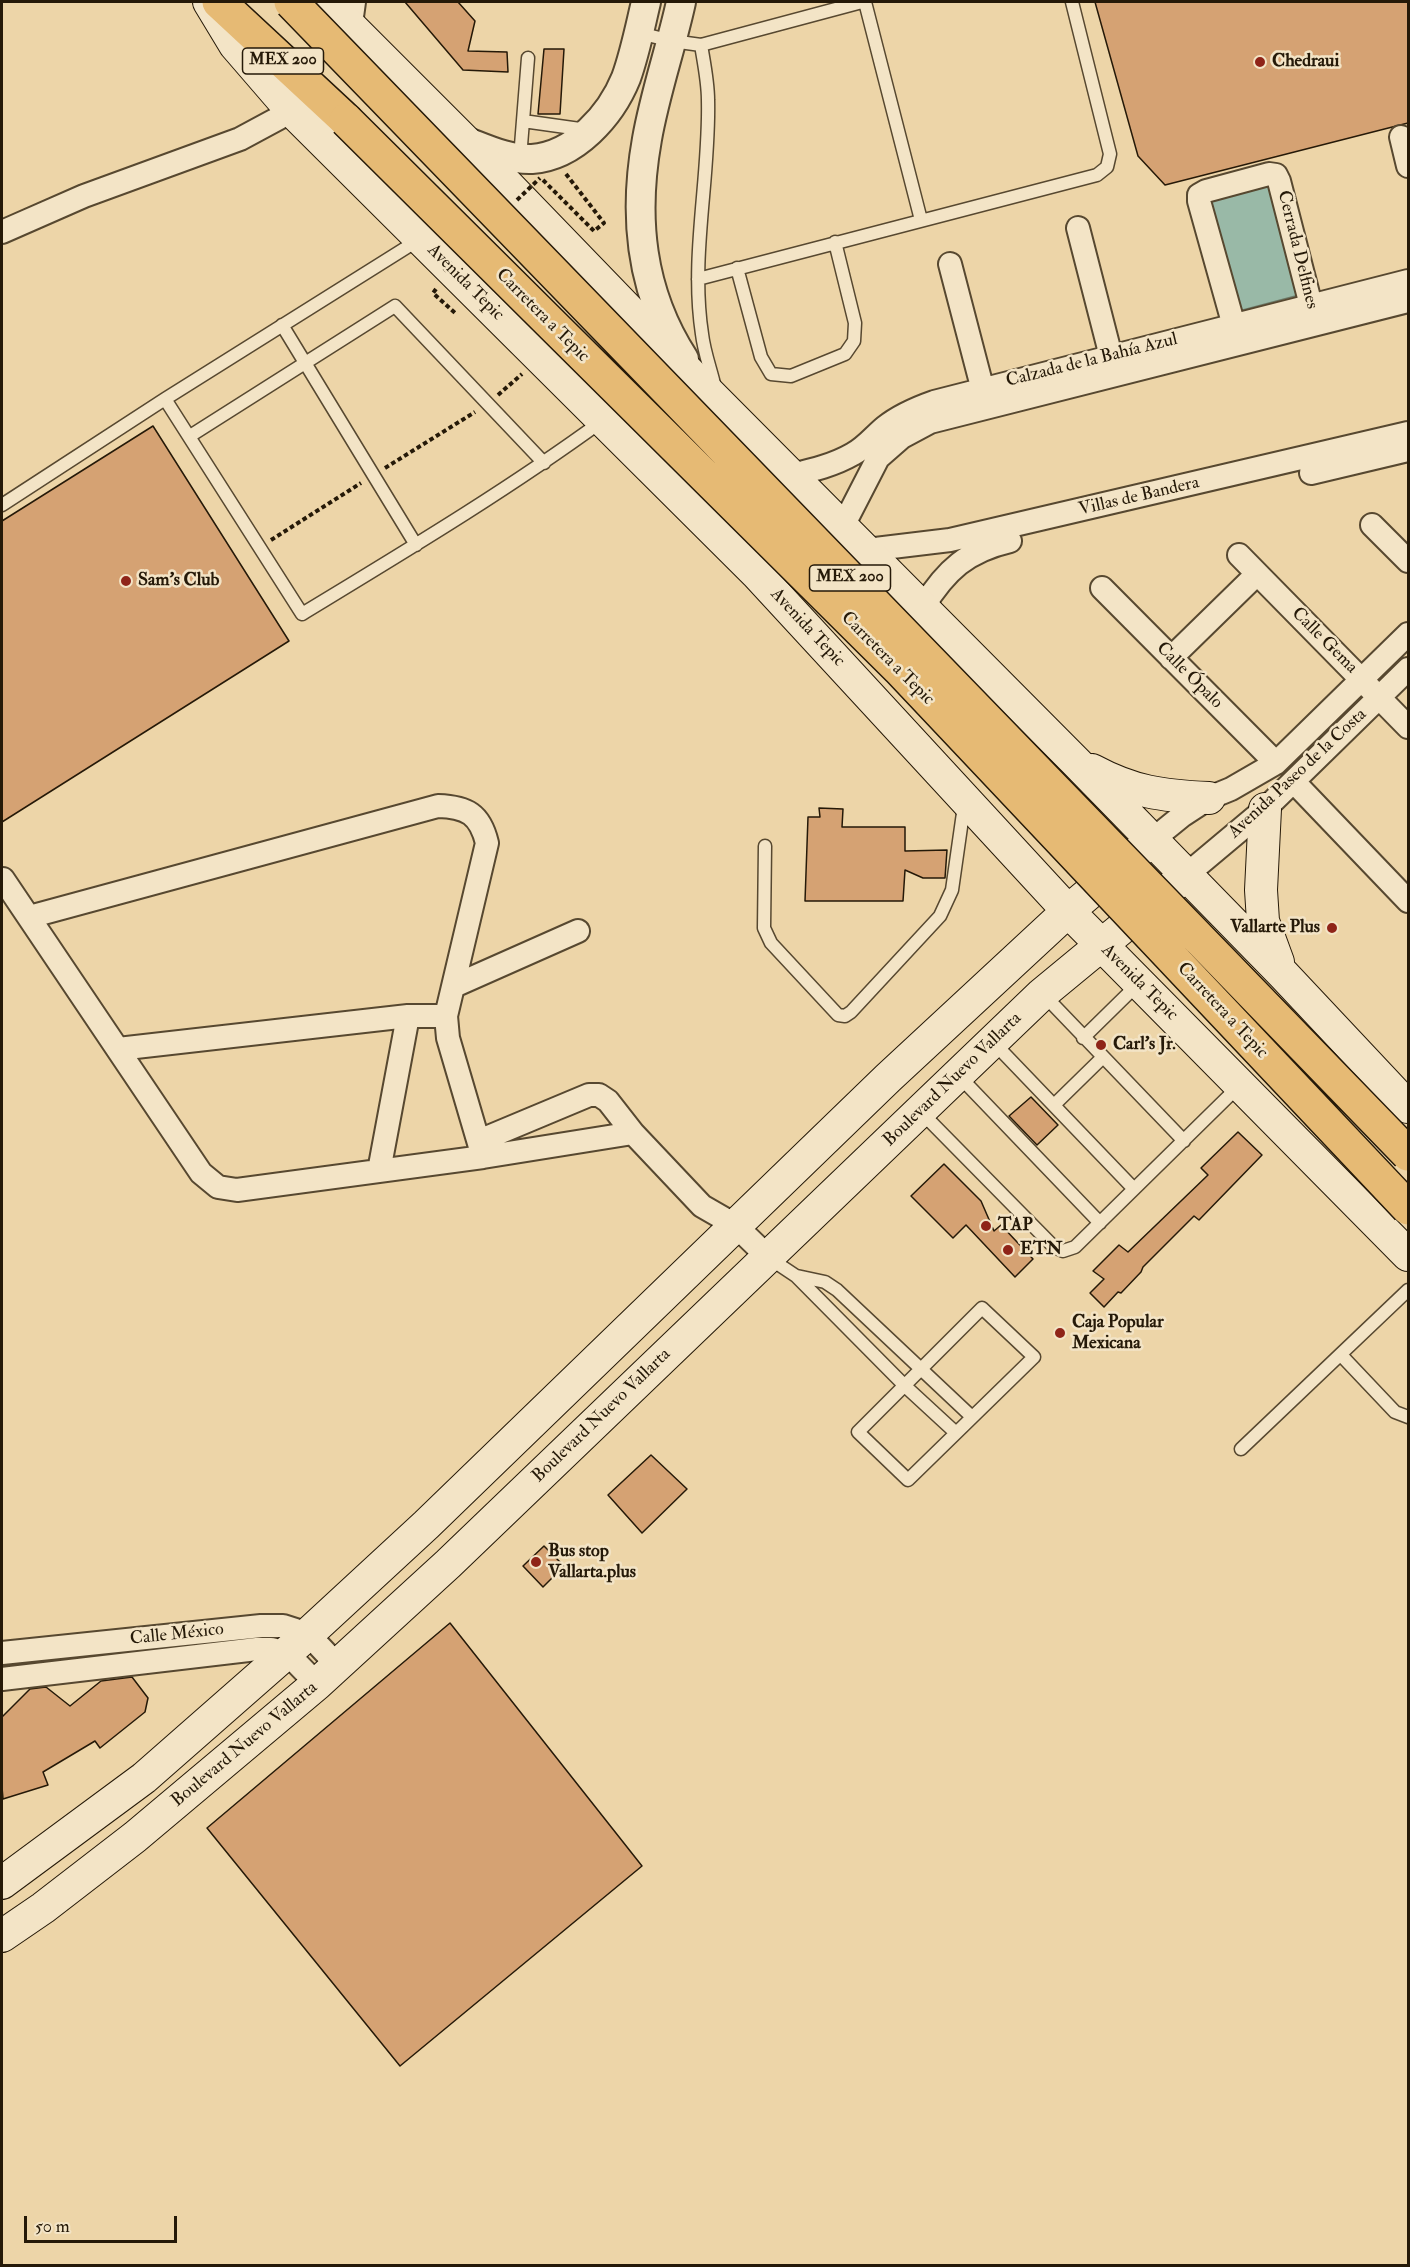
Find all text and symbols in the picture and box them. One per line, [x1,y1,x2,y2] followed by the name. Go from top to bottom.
[242,48,324,74] road number: MEX 200
[1272,51,1339,73] place label: Chedraui
[1253,55,1267,69] marker: Chedraui
[1272,189,1322,311] street label: Cerrada Delfines
[422,240,508,326] street label: Avenida Tepic
[491,265,593,367] street label: Carretera a Tepic
[1004,329,1180,393] street label: Calzada de la Bahía Azul
[1077,473,1201,521] street label: Villas de Bandera
[810,565,890,591] road number: MEX 200
[138,570,219,592] place label: Sam's Club
[119,574,133,588] marker: Sam's Club
[765,584,849,672] street label: Avenida Tepic
[1286,603,1362,679] street label: Calle Gema
[836,608,938,710] street label: Carretera a Tepic
[1151,638,1227,714] street label: Calle Ópalo
[1224,704,1372,844] street label: Avenida Paseo de la Costa
[1230,917,1320,939] place label: Vallarte Plus
[1325,921,1339,935] marker: Vallarte Plus
[1096,940,1182,1026] street label: Avenida Tepic
[1172,959,1272,1063] street label: Carretera a Tepic
[879,1008,1027,1152] street label: Boulevard Nuevo Vallarta
[1113,1034,1176,1056] place label: Carl's Jr.
[1094,1038,1108,1052] marker: Carl's Jr.
[998,1215,1033,1237] place label: TAP
[979,1219,993,1233] marker: TAP
[1020,1239,1062,1261] place label: ETN
[1001,1243,1015,1257] marker: ETN
[1072,1312,1164,1354] place label: Caja Popular Mexicana
[1053,1326,1067,1340] marker: Caja Popular Mexicana
[528,1344,676,1488] street label: Boulevard Nuevo Vallarta
[548,1541,636,1584] place label: Bus stop Vallarta.plus
[529,1555,543,1569] marker: Bus stop Vallarta.plus
[129,1619,225,1651] street label: Calle México
[168,1678,322,1812] street label: Boulevard Nuevo Vallarta
[27,2204,180,2242] scale bar
[35,2215,70,2238] text: 50 m

